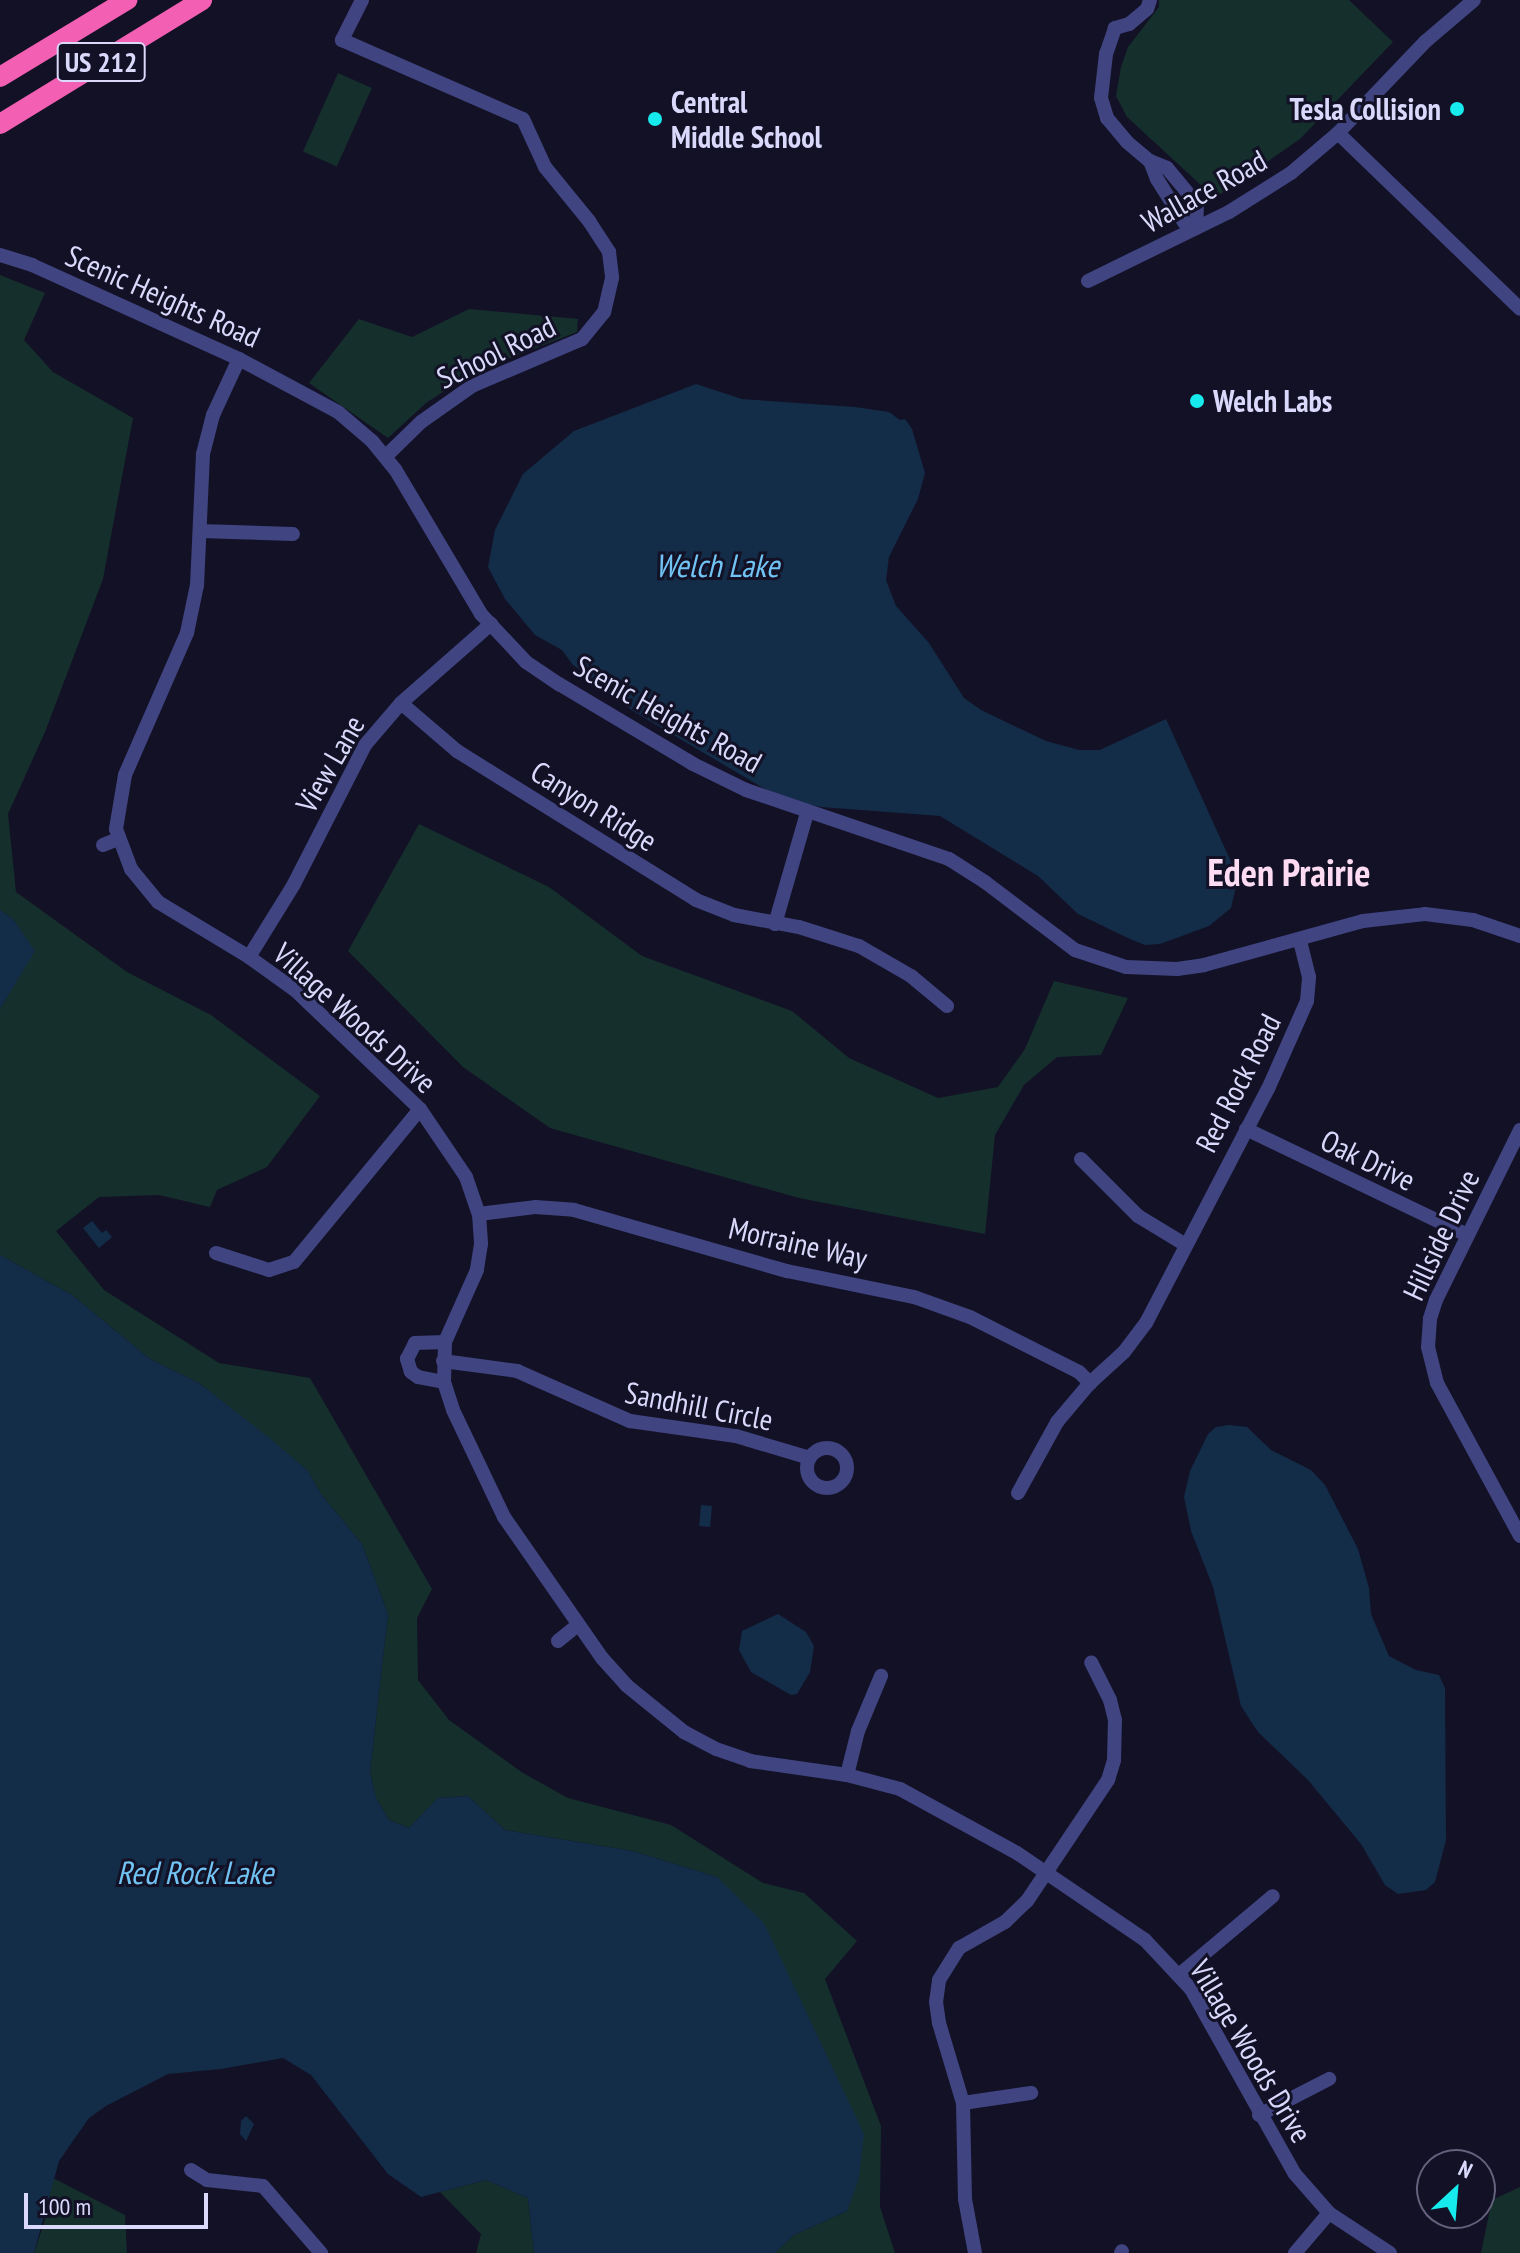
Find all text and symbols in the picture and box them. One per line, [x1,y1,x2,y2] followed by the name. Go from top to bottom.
[55,38,147,86] road number: US 212
[671,84,822,154] place label: Central Middle School
[1289,91,1441,127] place label: Tesla Collision
[1448,100,1466,118] marker: Tesla Collision
[646,110,664,128] marker: Central Middle School
[1135,142,1273,240] street label: Wallace Road
[60,237,266,355] street label: Scenic Heights Road
[431,308,561,396] street label: School Road
[1213,383,1332,419] place label: Welch Labs
[1188,392,1206,410] marker: Welch Labs
[655,546,779,584] water label: Welch Lake
[568,648,768,780] street label: Scenic Heights Road
[288,709,372,819] street label: View Lane
[524,753,664,859] street label: Canyon Ridge
[1208,849,1370,895] district label: Eden Prairie
[266,935,444,1101] street label: Village Woods Drive
[1188,1008,1288,1158] street label: Red Rock Road
[1315,1122,1421,1198] street label: Oak Drive
[1395,1164,1487,1306] street label: Hillside Drive
[725,1210,871,1276] street label: Morraine Way
[622,1374,776,1438] street label: Sandhill Circle
[116,1853,274,1891] water label: Red Rock Lake
[1182,1953,1320,2149] street label: Village Woods Drive
[1416,2149,1496,2229] north arrow
[1454,2154,1477,2184] text: N
[28,2177,212,2227] scale bar
[38,2191,91,2222] text: 100 m

